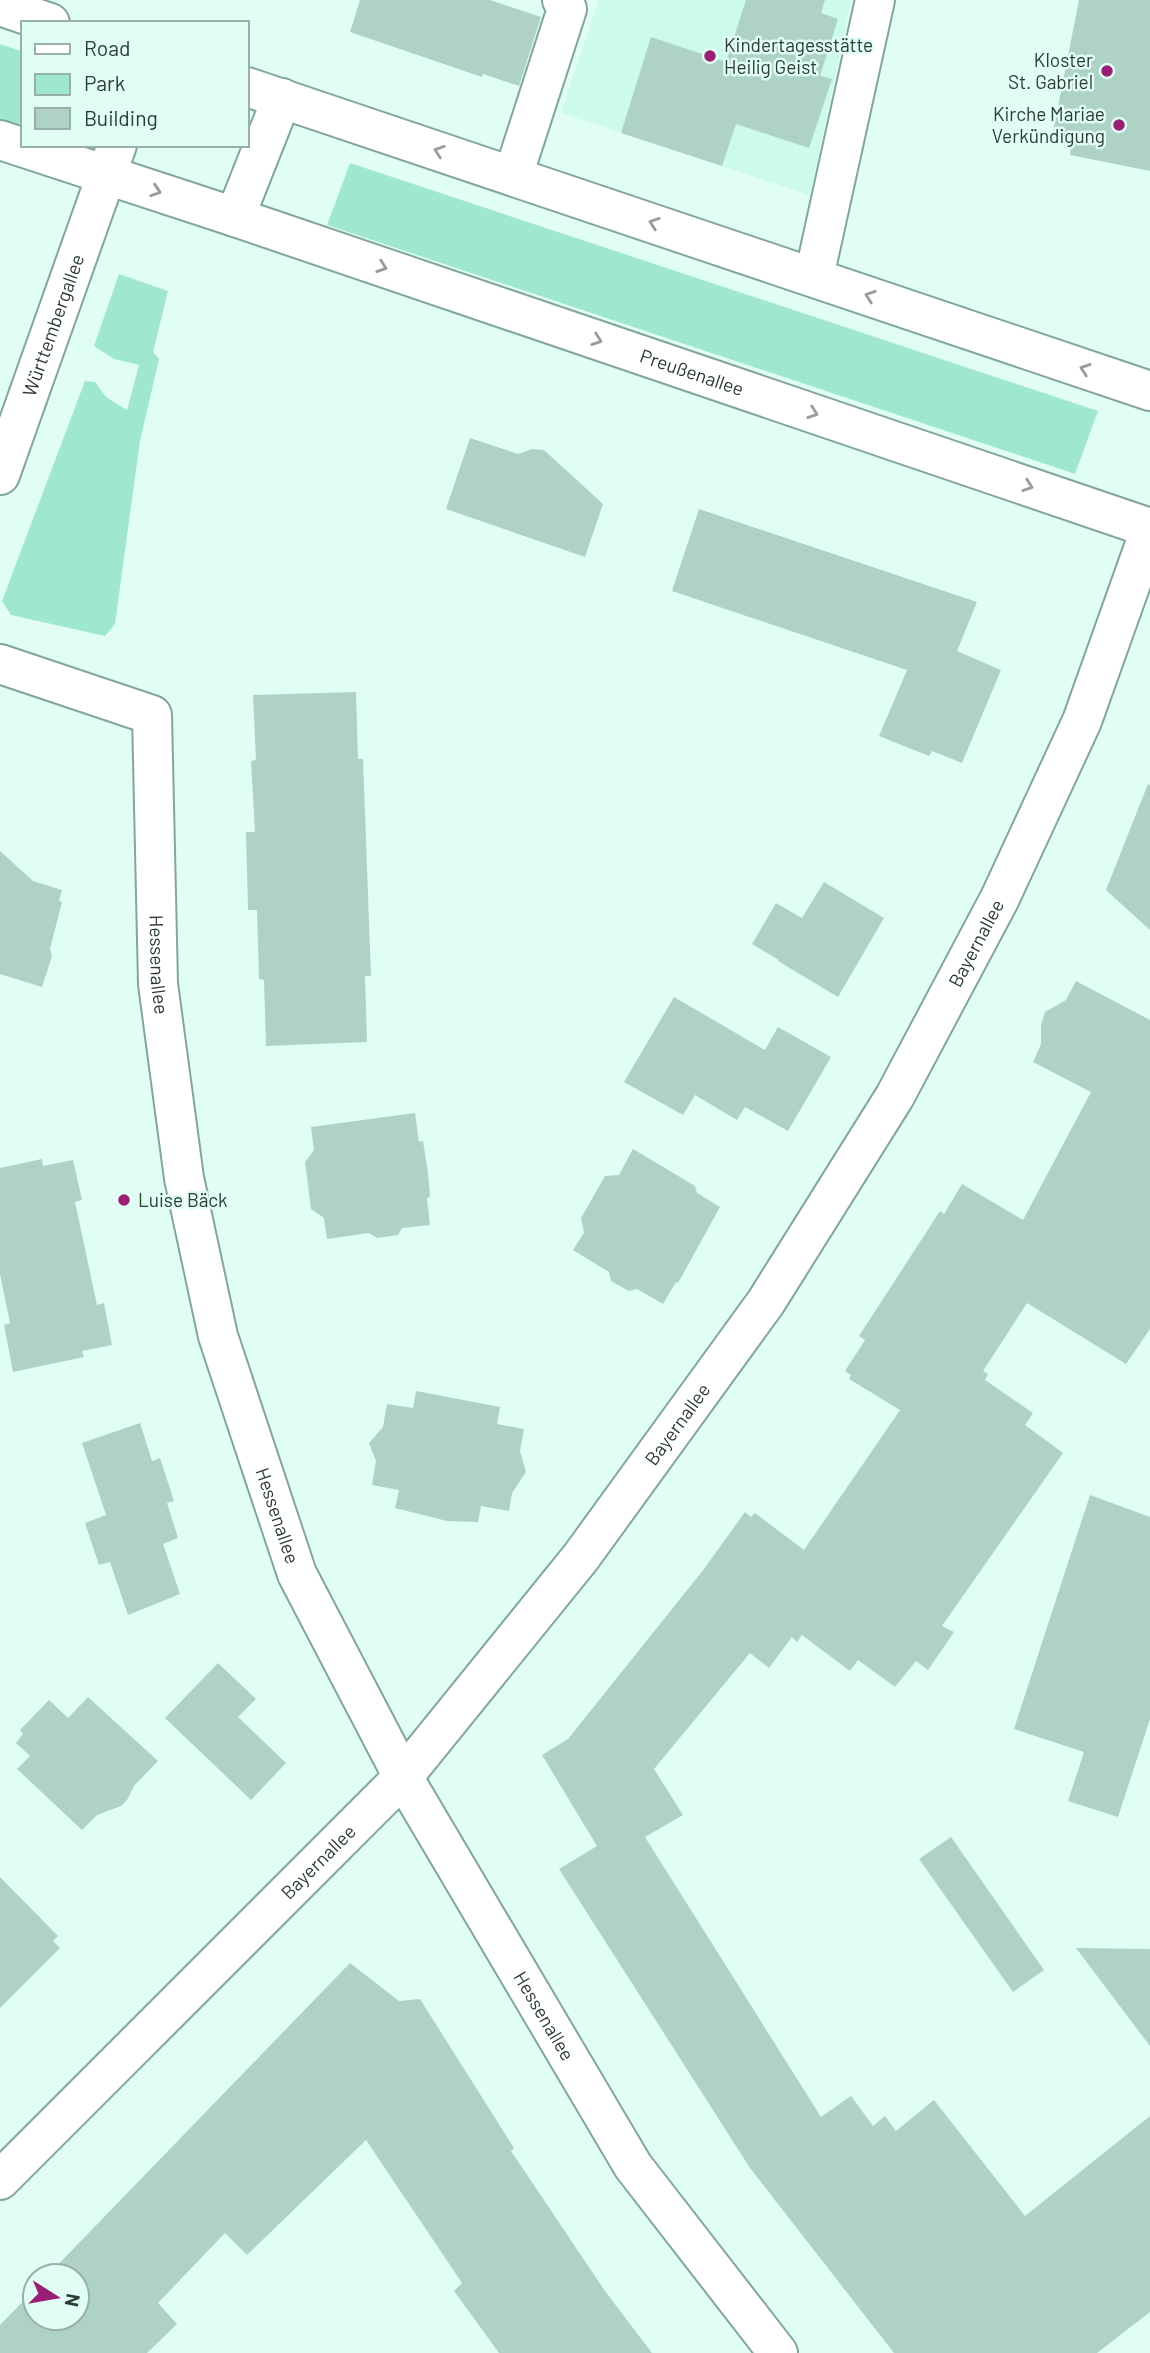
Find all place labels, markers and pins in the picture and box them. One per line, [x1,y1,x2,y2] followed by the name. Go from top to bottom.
[724,33,873,78] place label: Kindertagesstätte Heilig Geist
[702,48,718,64] marker: Kindertagesstätte Heilig Geist
[1008,48,1093,93] place label: Kloster St. Gabriel
[1099,63,1115,79] marker: Kloster St. Gabriel
[992,102,1105,147] place label: Kirche Mariae Verkündigung
[1111,117,1127,133] marker: Kirche Mariae Verkündigung
[138,1188,228,1211] place label: Luise Bäck
[116,1192,132,1208] marker: Luise Bäck

